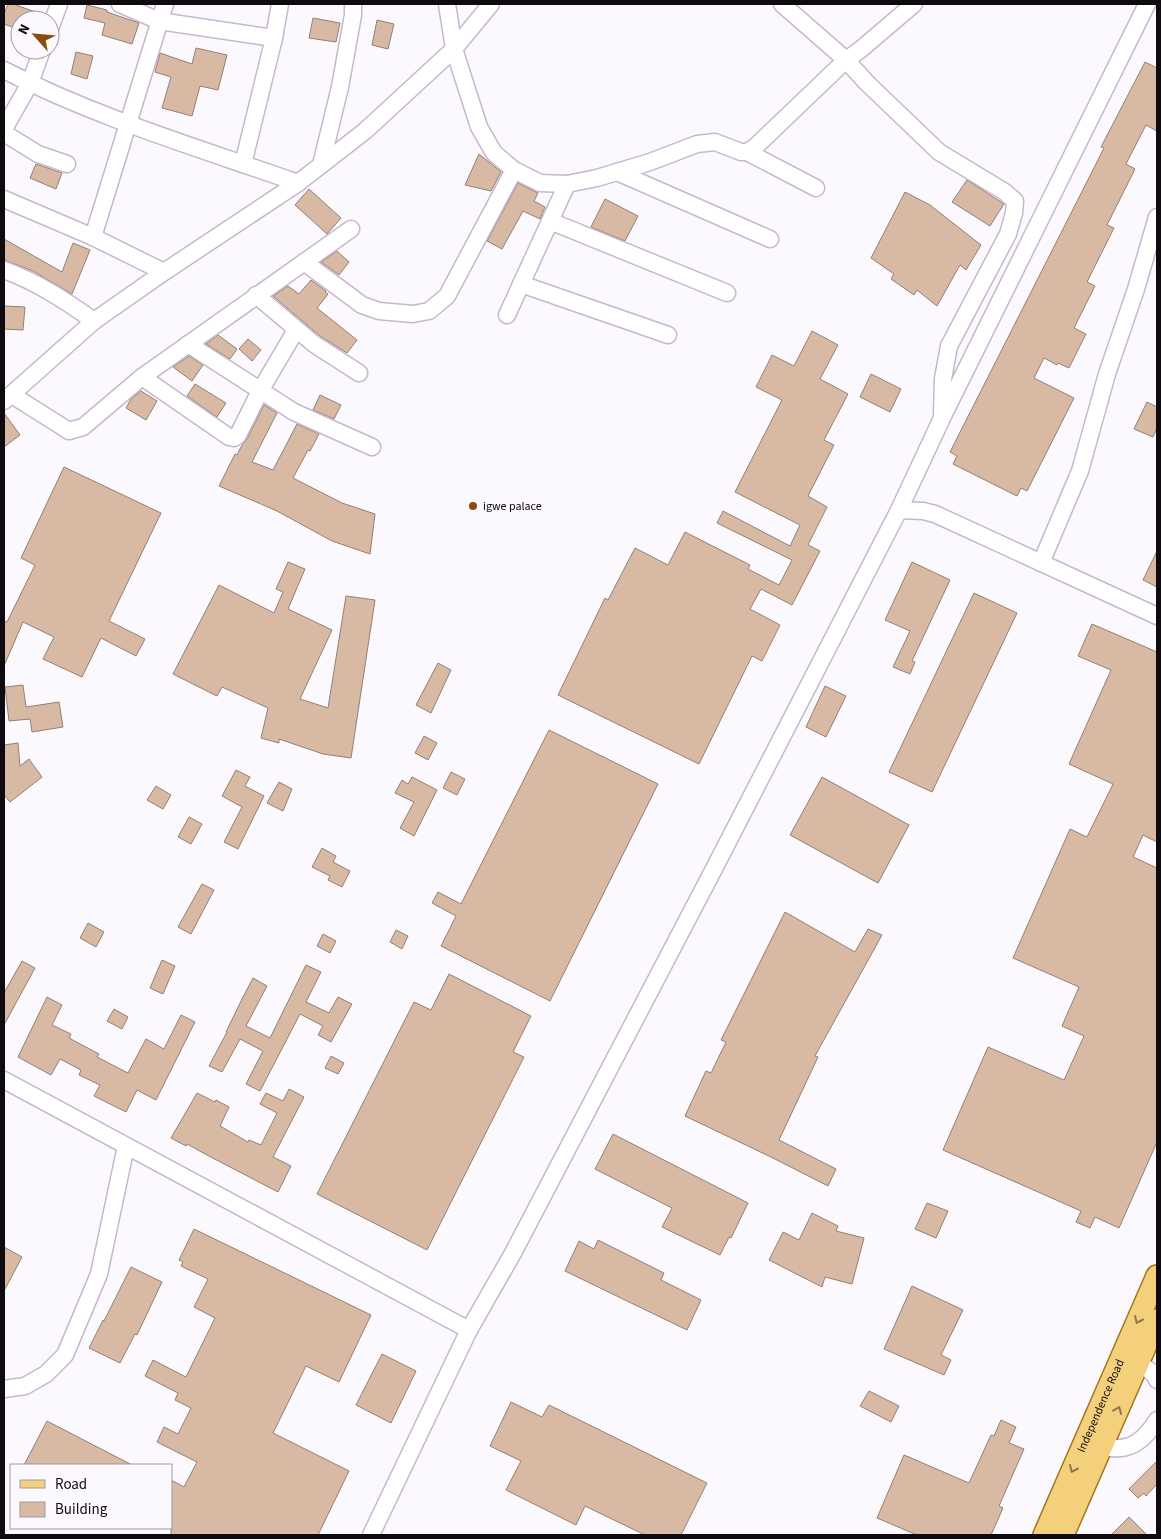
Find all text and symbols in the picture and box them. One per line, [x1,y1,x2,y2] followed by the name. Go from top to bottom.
[10,10,60,60] north arrow
[13,21,35,38] text: N
[483,498,542,515] place label: igwe palace
[467,500,479,512] marker: igwe palace
[1133,1315,1144,1324] one-way arrow
[1073,1356,1128,1455] street label: Independence Road
[1111,1406,1122,1415] one-way arrow
[10,1464,172,1529] legend
[1068,1464,1079,1473] one-way arrow
[55,1474,87,1495] text: Road
[55,1499,108,1520] text: Building

